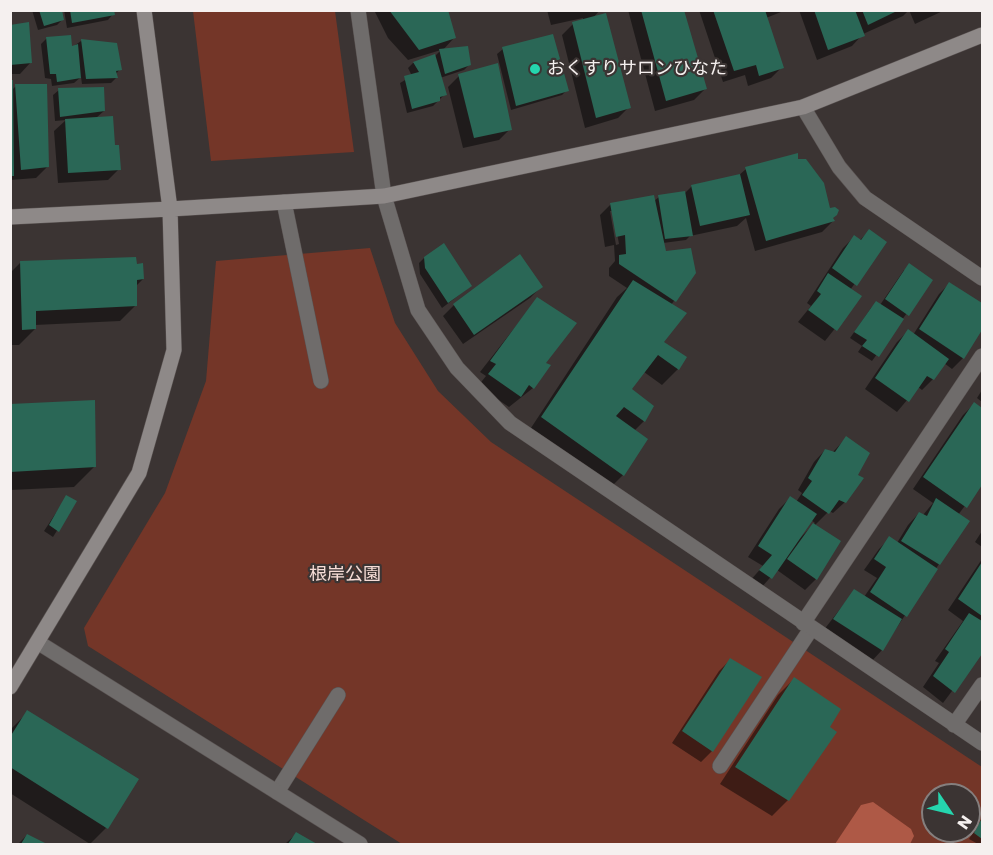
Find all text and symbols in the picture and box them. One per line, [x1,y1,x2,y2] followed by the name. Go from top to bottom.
[547,58,727,80] place label: おくすりサロンひなた
[528,62,542,76] marker: おくすりサロンひなた
[309,564,381,586] park label: 根岸公園
[921,783,981,843] north arrow
[952,811,977,834] text: N

